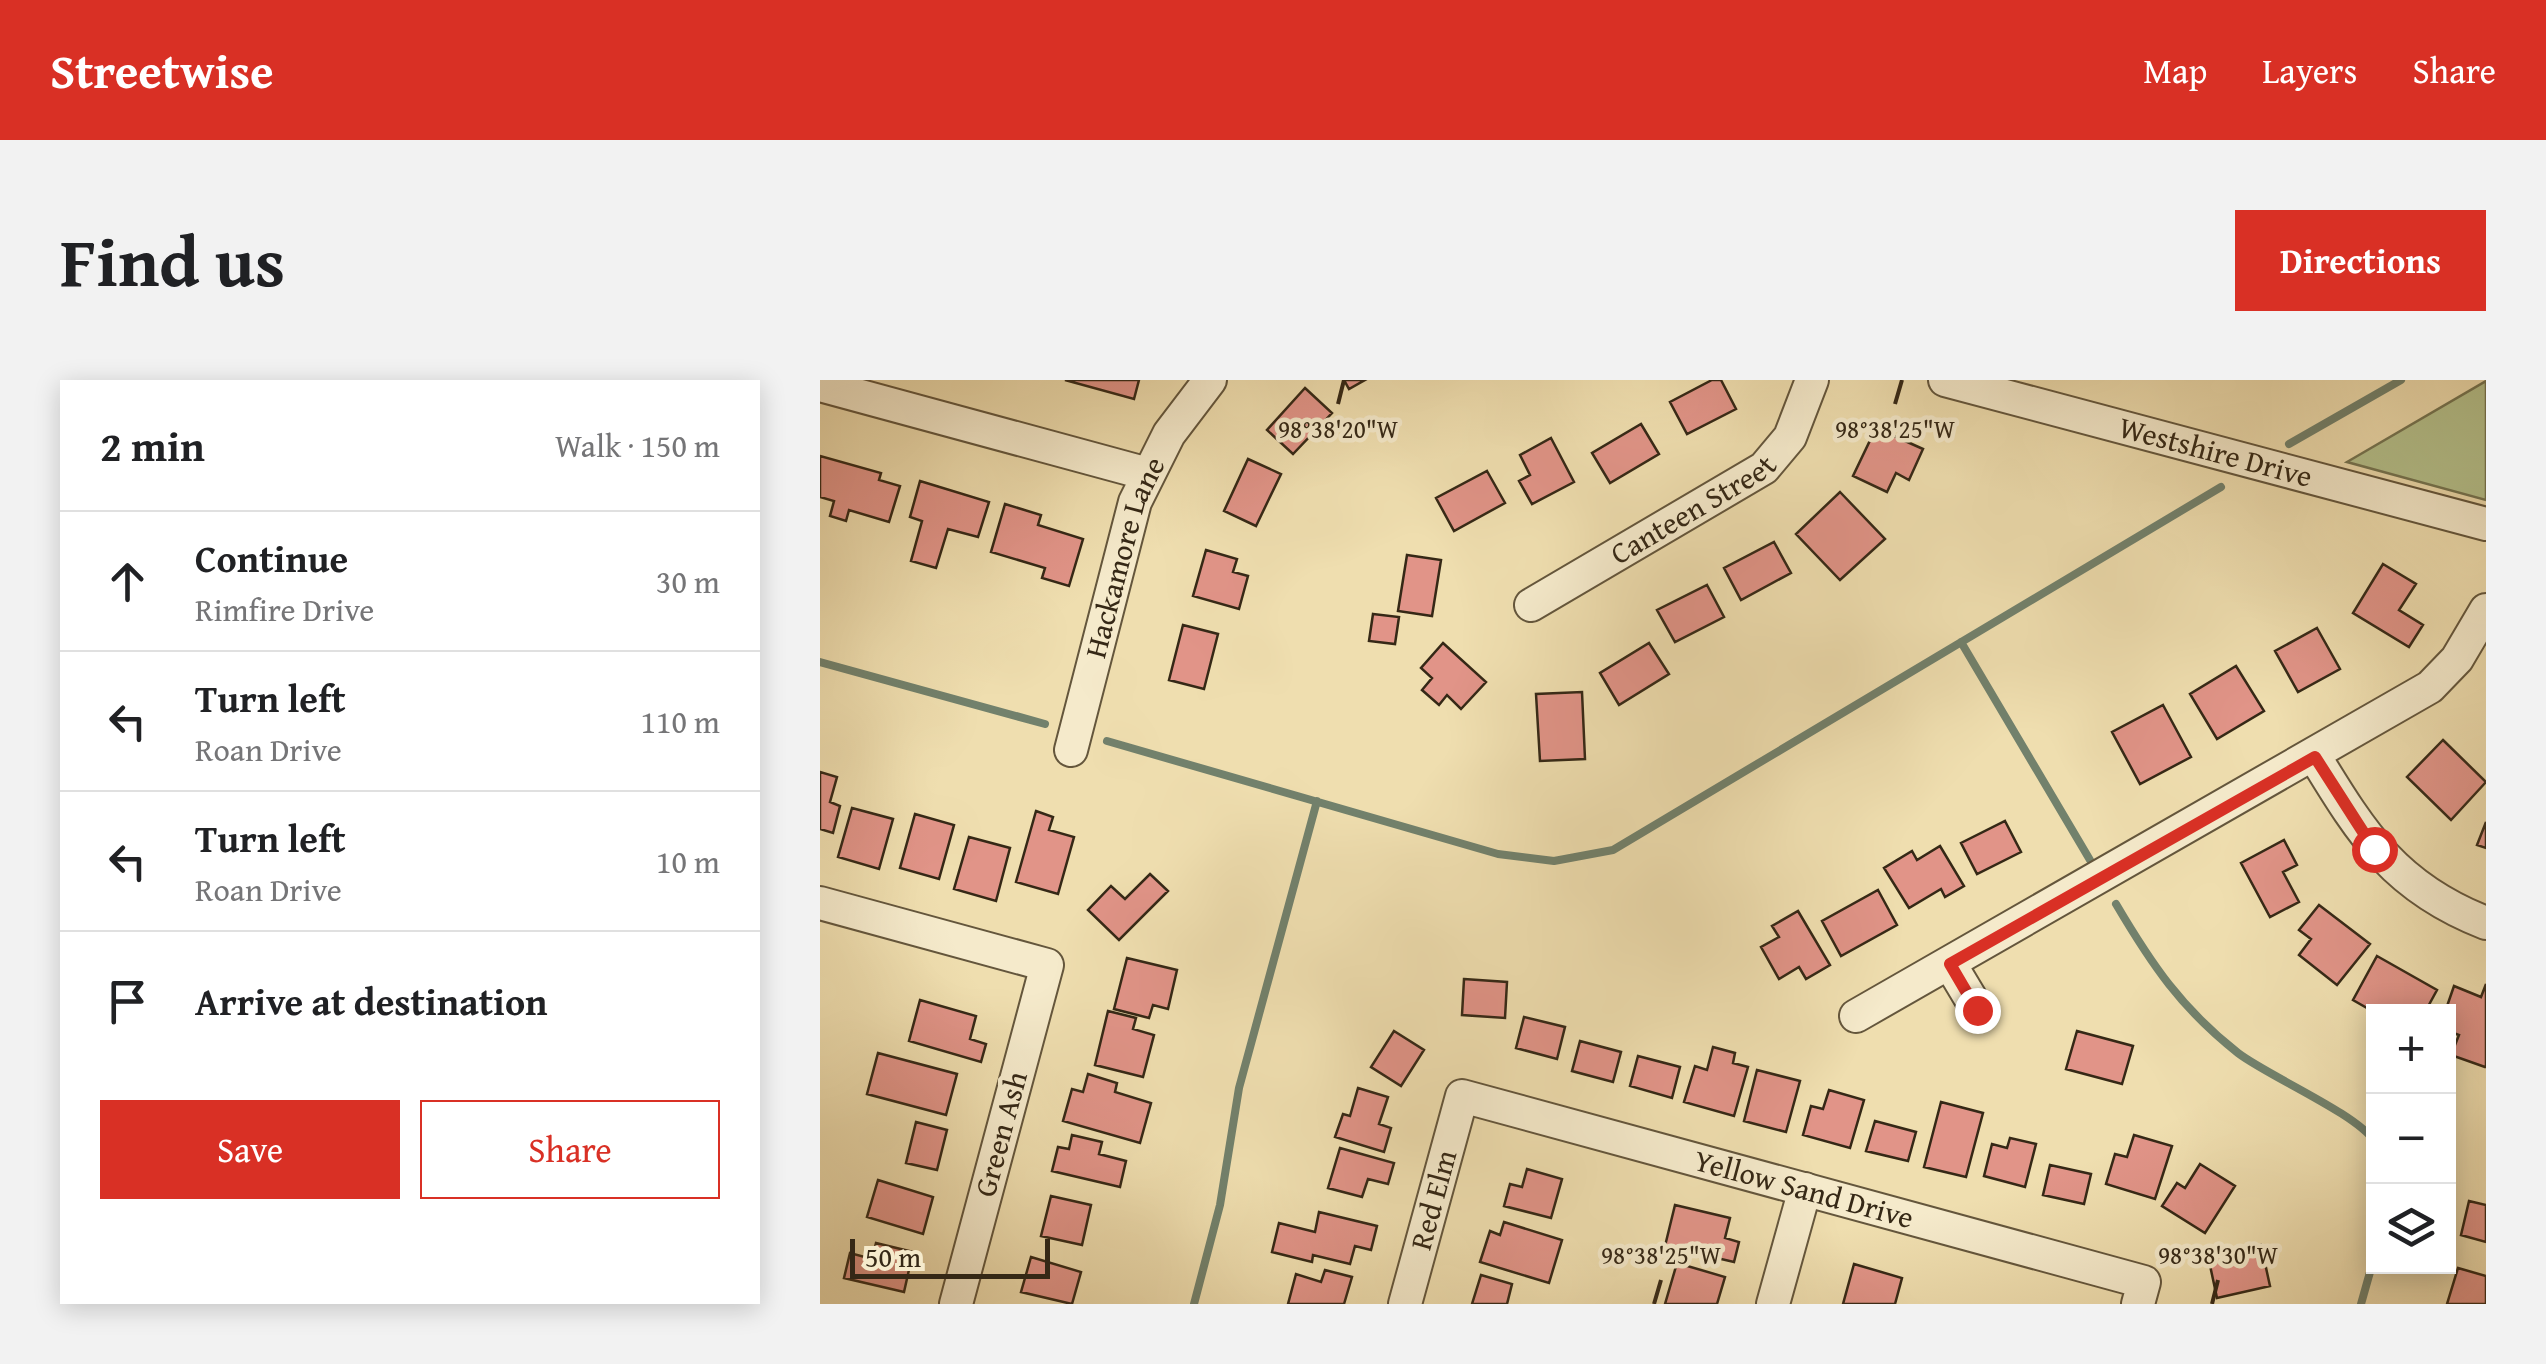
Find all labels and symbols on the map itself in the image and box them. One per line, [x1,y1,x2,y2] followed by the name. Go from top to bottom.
[2114,404,2317,498] street label: Westshire Drive
[1278,411,1398,447] text: 98°38'20"W
[1835,411,1955,447] text: 98°38'25"W
[1601,445,1787,575] street label: Canteen Street
[1073,449,1175,663] street label: Hackamore Lane
[2352,827,2398,873] route start
[1955,988,2001,1034] route end
[962,1066,1038,1201] street label: Green Ash
[1689,1137,1919,1239] street label: Yellow Sand Drive
[1398,1144,1467,1255] street label: Red Elm
[850,1234,1050,1278] scale bar
[1601,1237,1721,1273] text: 98°38'25"W
[2158,1237,2278,1273] text: 98°38'30"W

